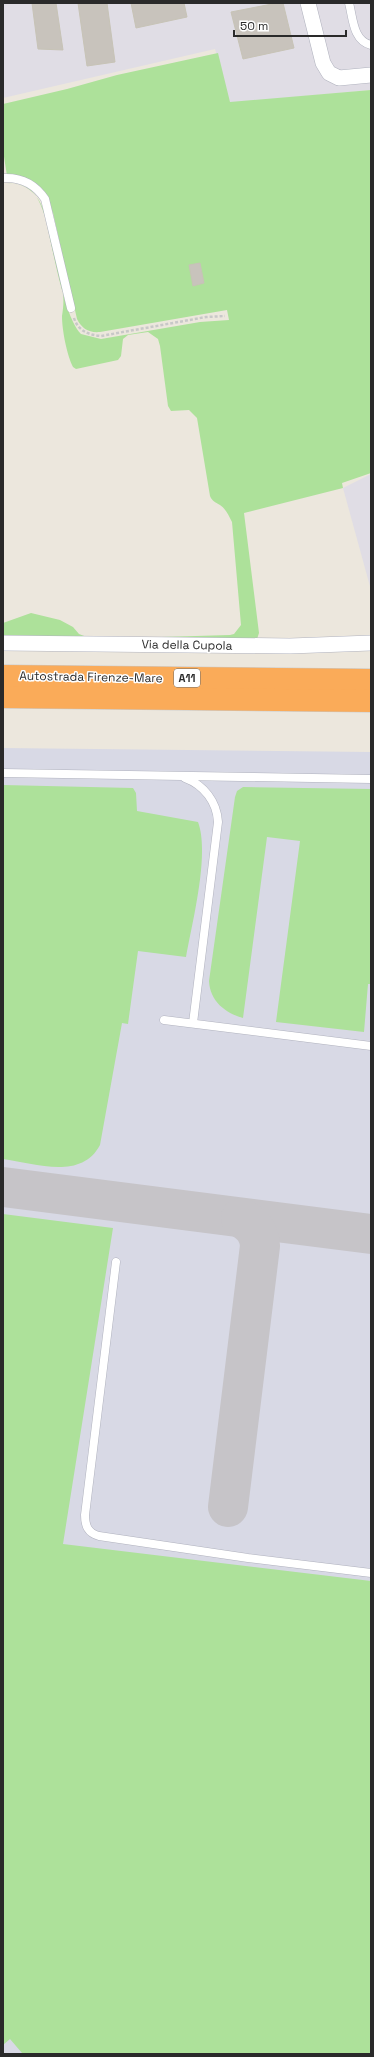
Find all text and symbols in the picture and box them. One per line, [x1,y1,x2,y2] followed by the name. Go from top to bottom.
[234,12,346,38] scale bar
[240,18,268,34] text: 50 m
[141,636,233,654] street label: Via della Cupola
[19,668,163,686] street label: Autostrada Firenze-Mare
[174,669,200,687] road number: A11

